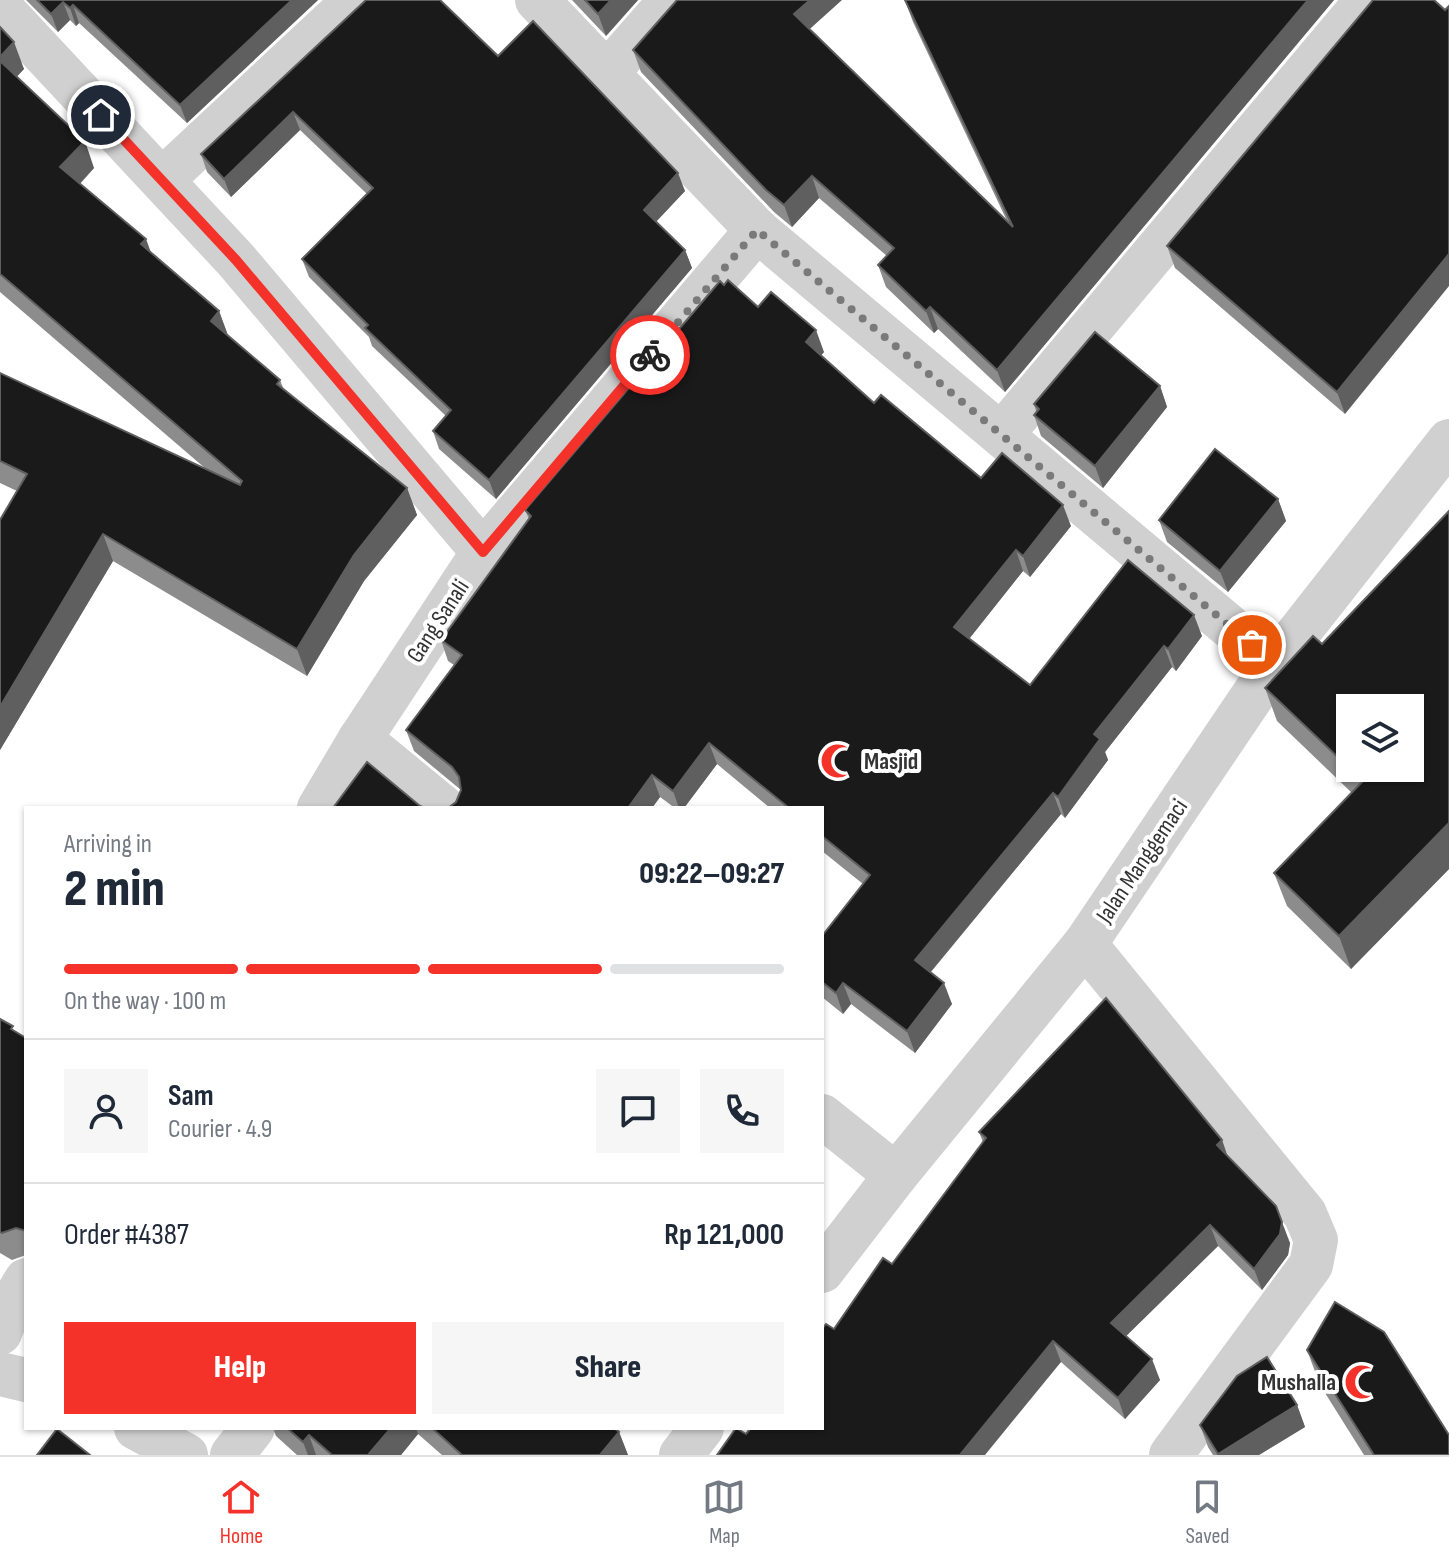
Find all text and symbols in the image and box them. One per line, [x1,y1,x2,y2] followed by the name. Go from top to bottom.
[67,81,135,149] pin
[79,93,123,137] icon: home
[610,315,690,395] courier
[628,333,672,377] icon: bike
[400,574,476,668] street label: Gang Sanali
[1218,611,1286,679] pin
[1230,623,1274,667] icon: bag
[1336,694,1424,782] map controls
[1336,694,1424,782] button: layers
[819,742,857,780] mosque icon: Masjid
[864,747,918,776] place label: Masjid
[1089,794,1194,929] street label: Jalan Manggemaci
[64,829,152,860] text: Arriving in
[639,856,784,892] text: 09:22–09:27
[64,858,165,921] text: 2 min
[64,986,226,1017] text: On the way · 100 m
[64,1069,148,1153] button: person
[596,1069,680,1153] button: chat
[700,1069,784,1153] button: phone
[168,1078,214,1114] text: Sam
[168,1114,272,1145] text: Courier · 4.9
[64,1217,189,1253] text: Order #4387
[664,1217,784,1253] text: Rp 121,000
[64,1322,416,1414] button: Help
[432,1322,784,1414] button: Share
[1343,1363,1381,1401] mosque icon: Mushalla
[1261,1368,1336,1397] place label: Mushalla
[219,1475,263,1550] tab: Home
[702,1475,746,1550] tab: Map
[1185,1475,1230,1550] tab: Saved

